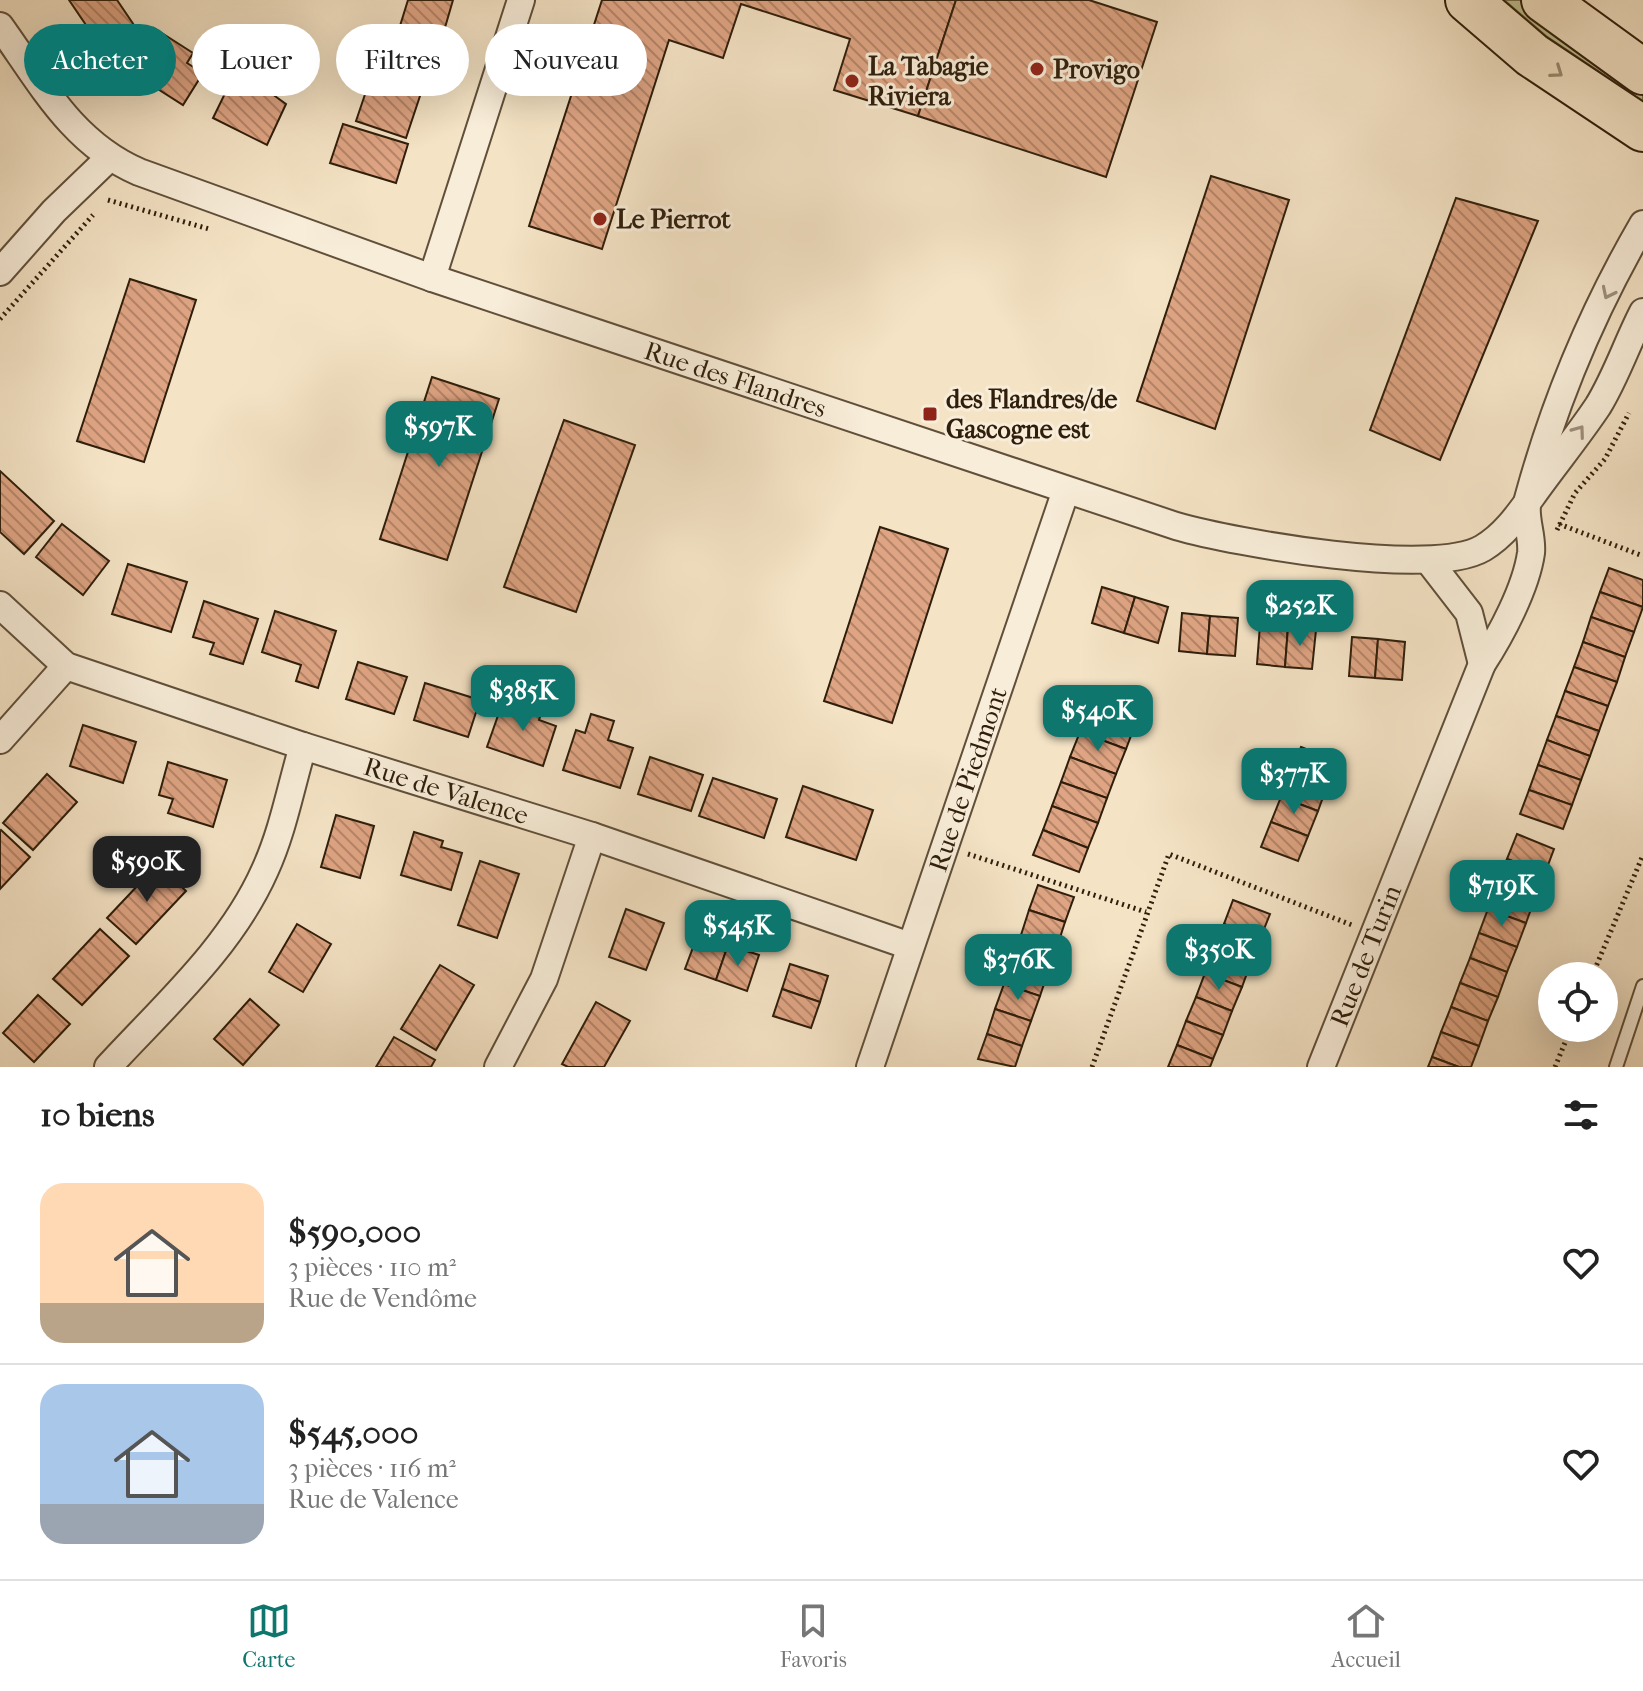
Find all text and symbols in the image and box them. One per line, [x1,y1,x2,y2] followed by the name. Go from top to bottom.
[24,24,176,96] chip: Acheter
[192,24,320,96] chip: Louer
[336,24,469,96] chip: Filtres
[485,24,647,96] chip: Nouveau
[868,51,989,112] place label: La Tabagie Riviera
[1053,54,1140,85] place label: Provigo
[1028,60,1046,78] marker: Provigo
[1548,62,1562,77] one-way arrow
[843,72,861,90] marker: La Tabagie Riviera
[616,204,731,235] place label: Le Pierrot
[591,210,609,228] marker: Le Pierrot
[1601,285,1617,299] one-way arrow
[640,335,830,424] street label: Rue des Flandres
[946,384,1118,445] place label: des Flandres/de Gascogne est
[383,401,495,469] pin: $597K
[921,405,939,423] marker: des Flandres/de Gascogne est
[404,411,474,442] text: $597K
[1569,426,1584,440] one-way arrow
[1244,580,1356,648] pin: $252K
[1264,590,1336,621] text: $252K
[467,665,579,733] pin: $385K
[489,675,557,706] text: $385K
[923,682,1014,876] street label: Rue de Piedmont
[1042,685,1154,753] pin: $540K
[1061,695,1135,726] text: $540K
[1238,748,1350,816] pin: $377K
[360,751,532,831] street label: Rue de Valence
[1260,758,1328,789] text: $377K
[91,836,203,904] pin: $590K
[111,846,183,877] text: $590K
[1446,860,1558,928] pin: $719K
[1468,870,1536,901] text: $719K
[1324,881,1408,1031] street label: Rue de Turin
[682,900,794,968] pin: $545K
[703,910,773,941] text: $545K
[1163,924,1275,992] pin: $350K
[962,934,1074,1002] pin: $376K
[1184,934,1254,965] text: $350K
[983,944,1053,975] text: $376K
[1538,962,1618,1042] map controls
[1538,962,1618,1042] button: locate
[1559,1093,1603,1137] icon: filters
[40,1095,154,1135] text: 10 biens
[288,1212,421,1252] text: $590,000
[104,1215,200,1311] icon: home
[1559,1241,1603,1285] icon: heart
[288,1252,456,1283] text: 3 pièces · 110 m²
[288,1283,477,1314] text: Rue de Vendôme
[288,1413,419,1453] text: $545,000
[104,1416,200,1512] icon: home
[1559,1442,1603,1486] icon: heart
[288,1453,456,1484] text: 3 pièces · 116 m²
[288,1484,459,1515] text: Rue de Valence
[242,1599,295,1673] tab: Carte
[780,1599,847,1673] tab: Favoris
[1331,1599,1401,1673] tab: Accueil

